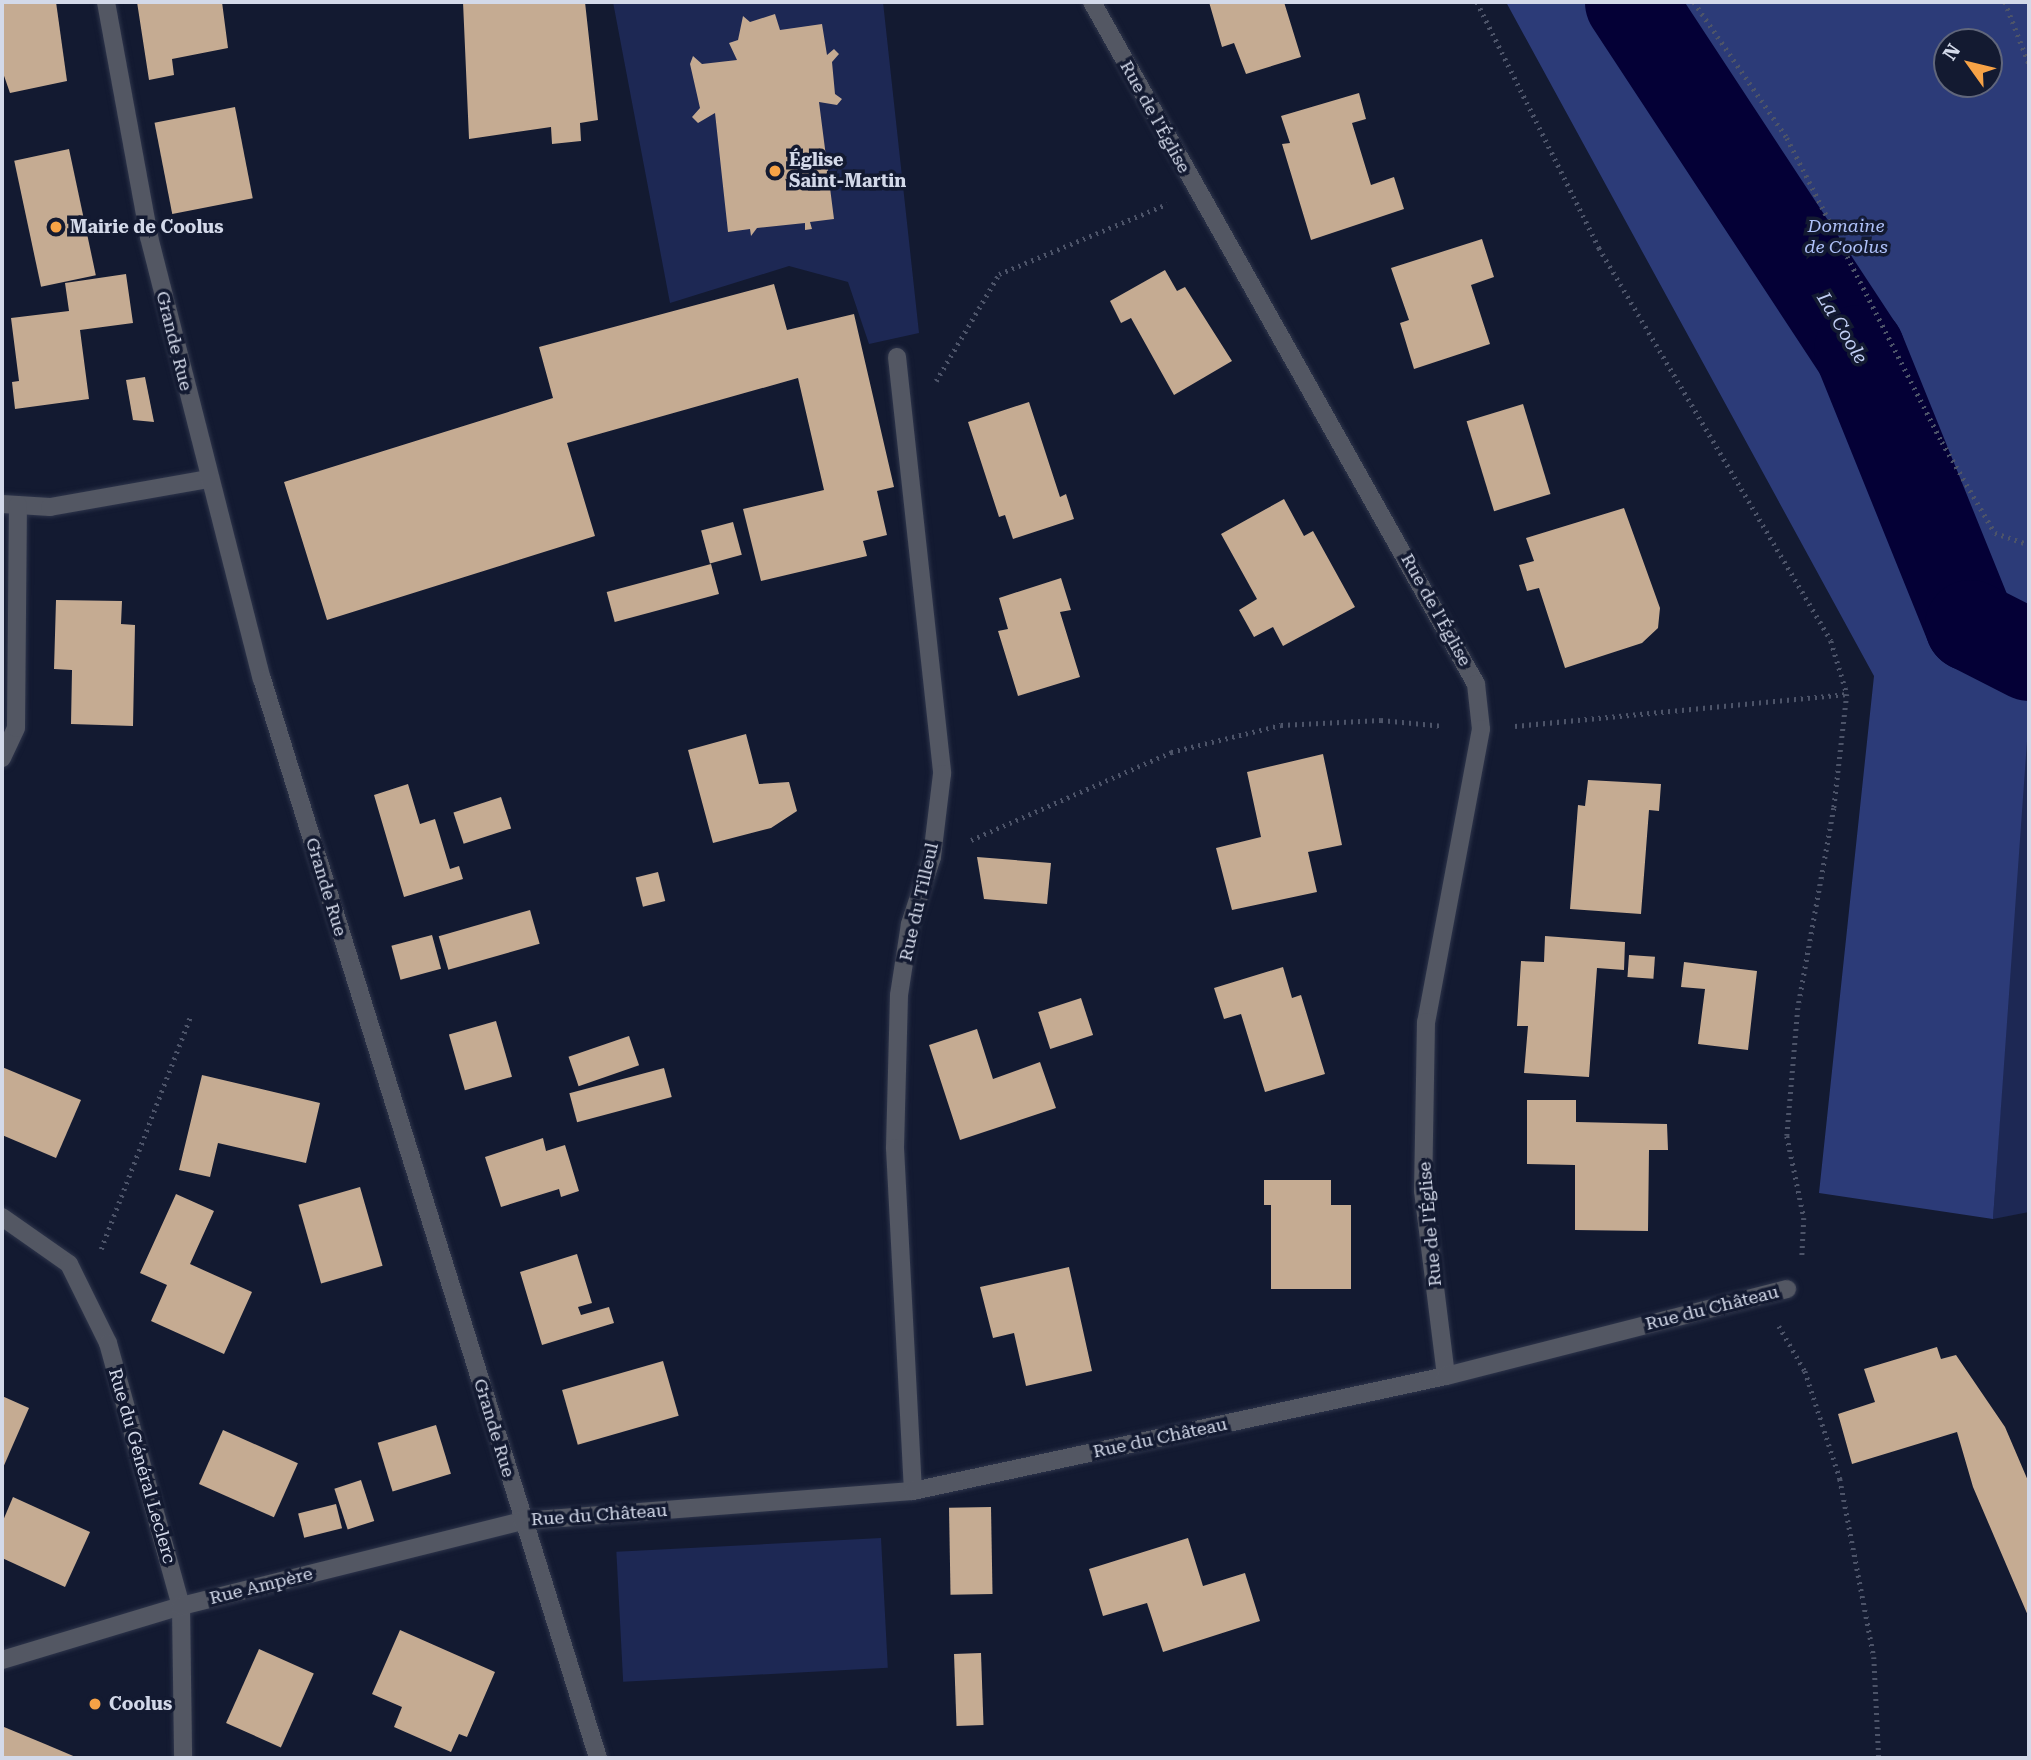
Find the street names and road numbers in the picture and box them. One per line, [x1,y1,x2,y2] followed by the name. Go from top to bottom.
[1115,57,1195,177] street label: Rue de l'Église
[151,289,197,393] street label: Grande Rue
[1396,550,1476,670] street label: Rue de l'Église
[301,835,351,939] street label: Grande Rue
[895,841,943,963] street label: Rue du Tilleul
[1414,1161,1446,1287] street label: Rue de l'Église
[1643,1281,1781,1335] street label: Rue du Château
[104,1366,180,1566] street label: Rue du Général Leclerc
[469,1376,519,1480] street label: Grande Rue
[1091,1413,1229,1463] street label: Rue du Château
[530,1499,668,1531] street label: Rue du Château
[207,1563,315,1609] street label: Rue Ampère

